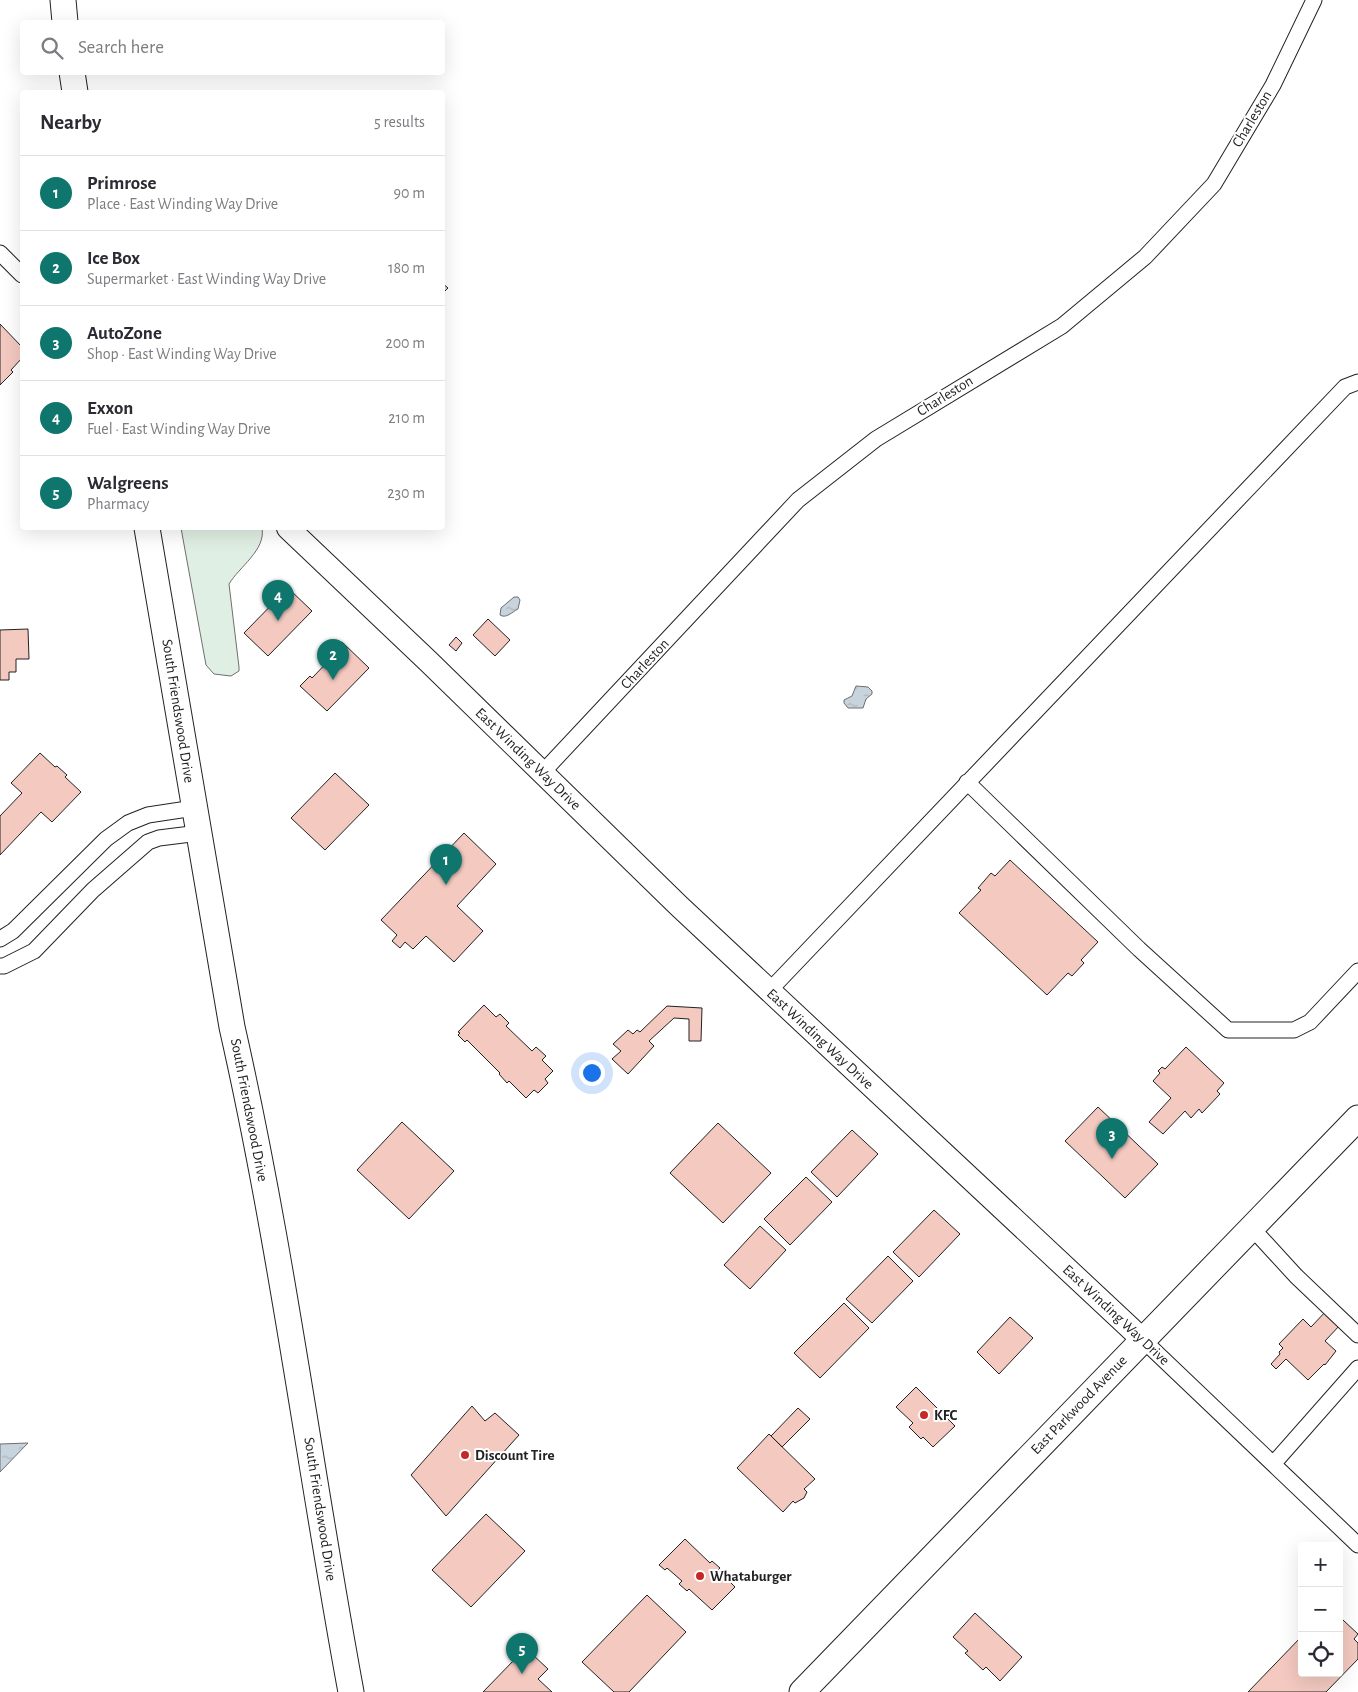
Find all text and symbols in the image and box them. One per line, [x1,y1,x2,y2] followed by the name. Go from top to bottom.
[20,20,445,75] search box
[38,34,66,62] icon: search
[78,38,164,57] text: Search here
[1229,88,1275,150] street label: Charleston
[40,112,101,133] text: Nearby
[374,114,425,130] text: 5 results
[87,174,156,193] text: Primrose
[53,185,59,201] text: 1
[394,185,425,201] text: 90 m
[87,196,278,212] text: Place · East Winding Way Drive
[87,249,140,268] text: Ice Box
[52,260,60,276] text: 2
[388,260,425,276] text: 180 m
[87,271,326,287] text: Supermarket · East Winding Way Drive
[87,324,162,343] text: AutoZone
[53,335,59,351] text: 3
[385,335,425,351] text: 200 m
[87,346,277,362] text: Shop · East Winding Way Drive
[914,373,976,419] street label: Charleston
[87,399,133,418] text: Exxon
[52,410,60,426] text: 4
[388,410,425,426] text: 210 m
[87,421,271,437] text: Fuel · East Winding Way Drive
[87,474,169,493] text: Walgreens
[53,485,59,501] text: 5
[387,485,425,501] text: 230 m
[87,496,149,512] text: Pharmacy
[262,580,294,621] pin: 4
[618,636,672,692] street label: Charleston
[159,638,197,784] street label: South Friendswood Drive
[317,639,349,680] pin: 2
[473,705,584,813] street label: East Winding Way Drive
[430,844,462,885] pin: 1
[764,986,876,1092] street label: East Winding Way Drive
[228,1037,270,1183] street label: South Friendswood Drive
[579,1060,605,1086] your location
[1096,1118,1128,1159] pin: 3
[1060,1262,1172,1368] street label: East Winding Way Drive
[1028,1353,1130,1457] street label: East Parkwood Avenue
[934,1408,958,1423] place label: KFC
[918,1409,930,1421] marker: KFC
[301,1436,339,1582] street label: South Friendswood Drive
[475,1448,554,1463] place label: Discount Tire
[459,1449,471,1461] marker: Discount Tire
[1298,1542,1343,1677] map controls
[1298,1542,1343,1587] button: +
[710,1569,792,1584] place label: Whataburger
[694,1570,706,1582] marker: Whataburger
[1298,1587,1343,1632] button: −
[1298,1632,1343,1677] button: locate
[506,1633,538,1674] pin: 5

